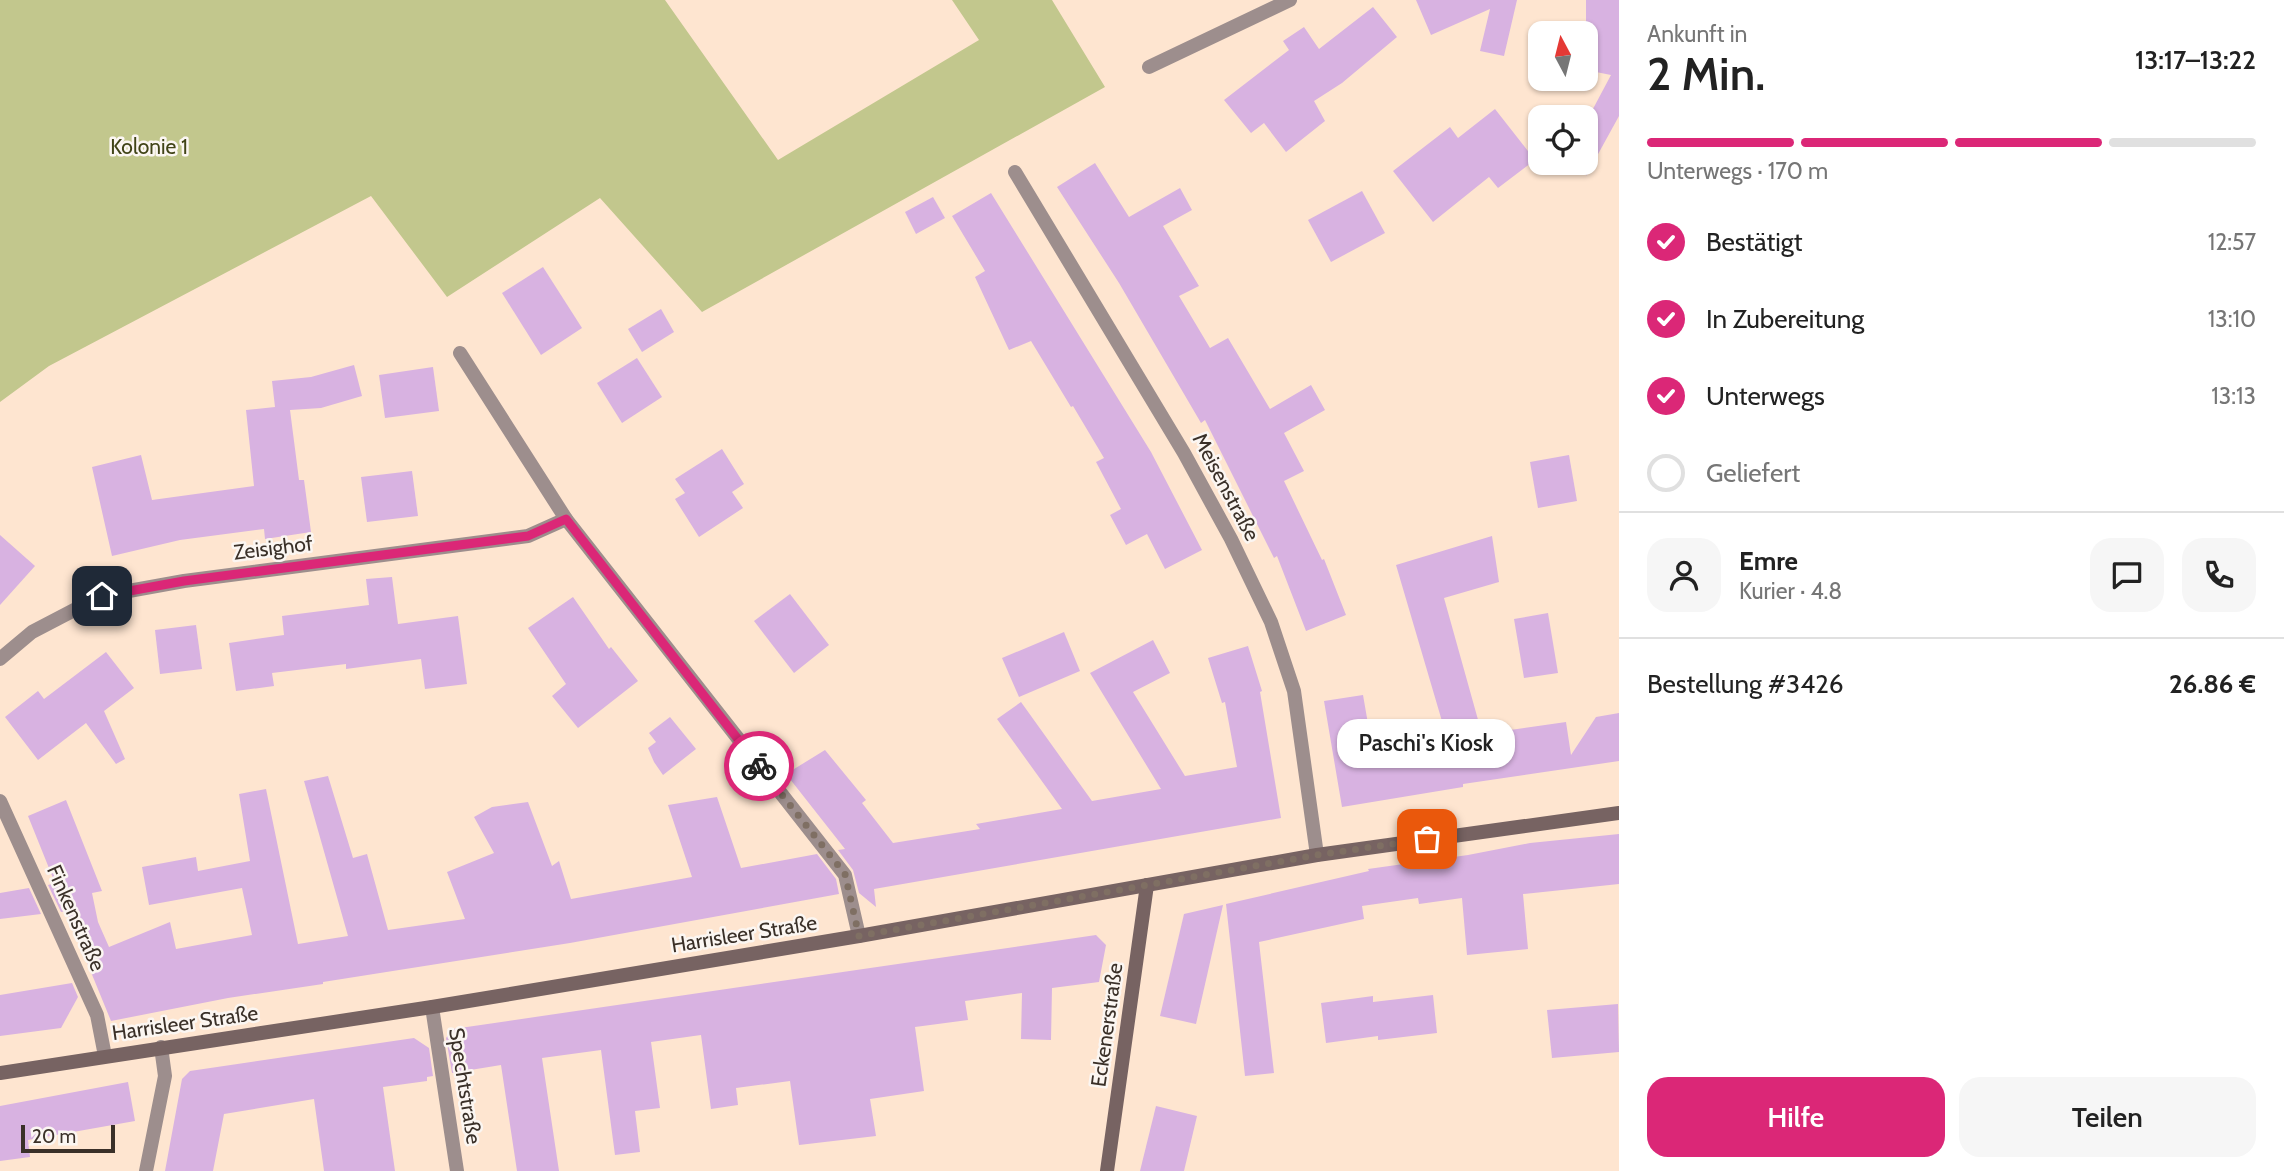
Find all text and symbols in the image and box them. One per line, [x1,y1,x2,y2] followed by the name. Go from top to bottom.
[1647,20,1747,48] text: Ankunft in
[1528,21,1598,91] north arrow
[1528,21,1598,175] map controls
[2135,44,2256,76] text: 13:17–13:22
[1647,46,1765,102] text: 2 Min.
[1528,105,1598,175] button: locate
[110,134,188,159] park label: Kolonie 1
[1647,157,1828,185] text: Unterwegs · 170 m
[1647,223,1685,261] icon: check
[1706,226,1803,258] text: Bestätigt
[2208,228,2256,256] text: 12:57
[1647,300,1685,338] icon: check
[1706,303,1864,335] text: In Zubereitung
[2208,305,2256,333] text: 13:10
[1647,377,1685,415] icon: check
[1706,380,1825,412] text: Unterwegs
[2211,382,2256,410] text: 13:13
[1188,429,1265,545] street label: Meisenstraße
[1706,457,1800,489] text: Geliefert
[232,530,314,565] street label: Zeisighof
[1647,538,1721,612] button: person
[2090,538,2164,612] button: chat
[2182,538,2256,612] button: phone
[1739,545,1798,577] text: Emre
[72,566,132,626] pin
[83,577,121,615] icon: home
[1739,577,1842,605] text: Kurier · 4.8
[1647,668,1844,700] text: Bestellung #3426
[2169,668,2256,700] text: 26.86 €
[1338,720,1516,769] callout: Paschi's Kiosk
[1359,729,1493,757] text: Paschi's Kiosk
[724,731,794,801] courier
[740,747,778,785] icon: bike
[1397,809,1457,869] pin
[1408,820,1446,858] icon: bag
[42,861,111,975] street label: Finkenstraße
[669,910,819,957] street label: Harrisleer Straße
[1085,961,1128,1088] street label: Eckenerstraße
[110,1000,260,1045] street label: Harrisleer Straße
[444,1026,487,1146] street label: Spechtstraße
[1647,1077,1945,1157] button: Hilfe
[1959,1077,2256,1157] button: Teilen
[21,1122,116,1154] scale bar
[32,1125,76,1148] text: 20 m

